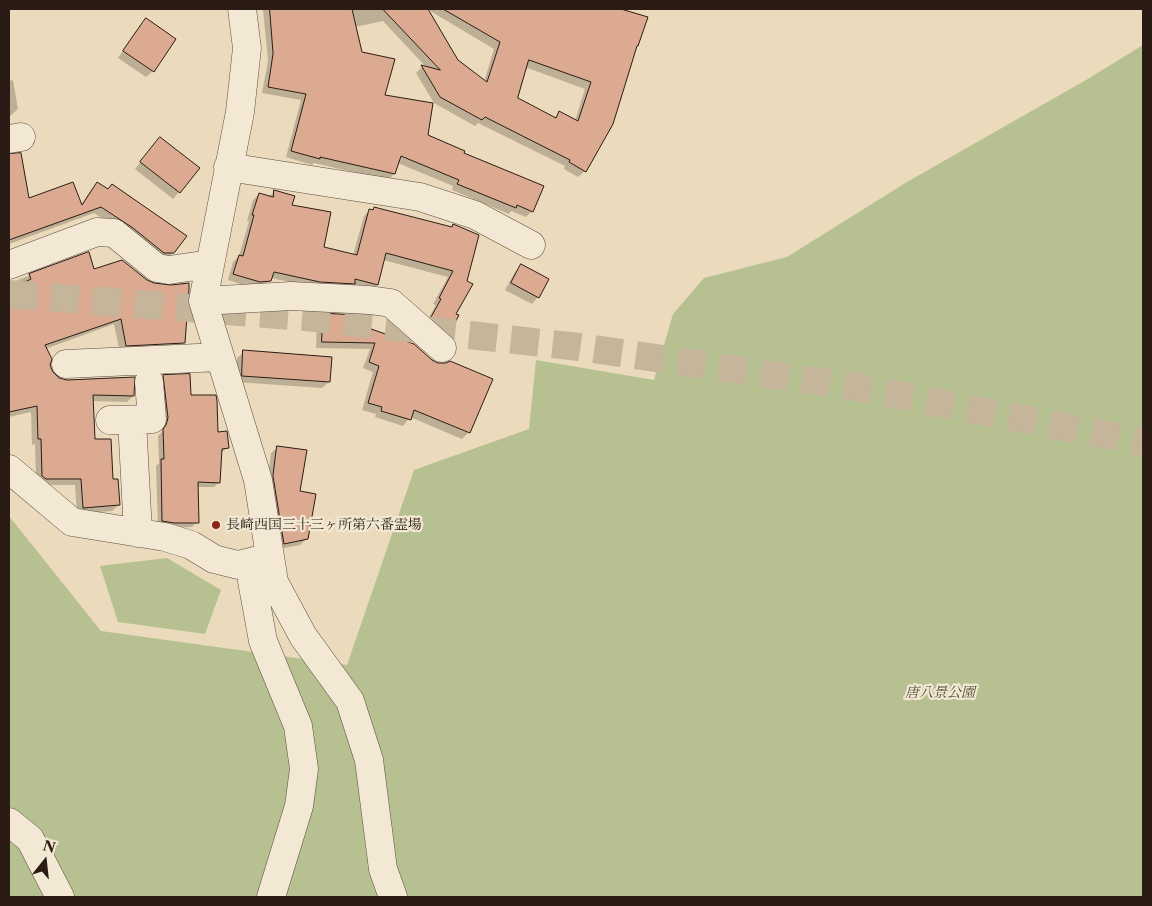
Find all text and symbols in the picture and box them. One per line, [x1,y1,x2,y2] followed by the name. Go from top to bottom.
[226,517,422,533] place label: 長崎西国三十三ヶ所第六番霊場
[210,519,222,531] marker: 長崎西国三十三ヶ所第六番霊場
[905,685,975,701] park label: 唐八景公園
[20,836,70,886] north arrow
[41,836,57,857] text: N

